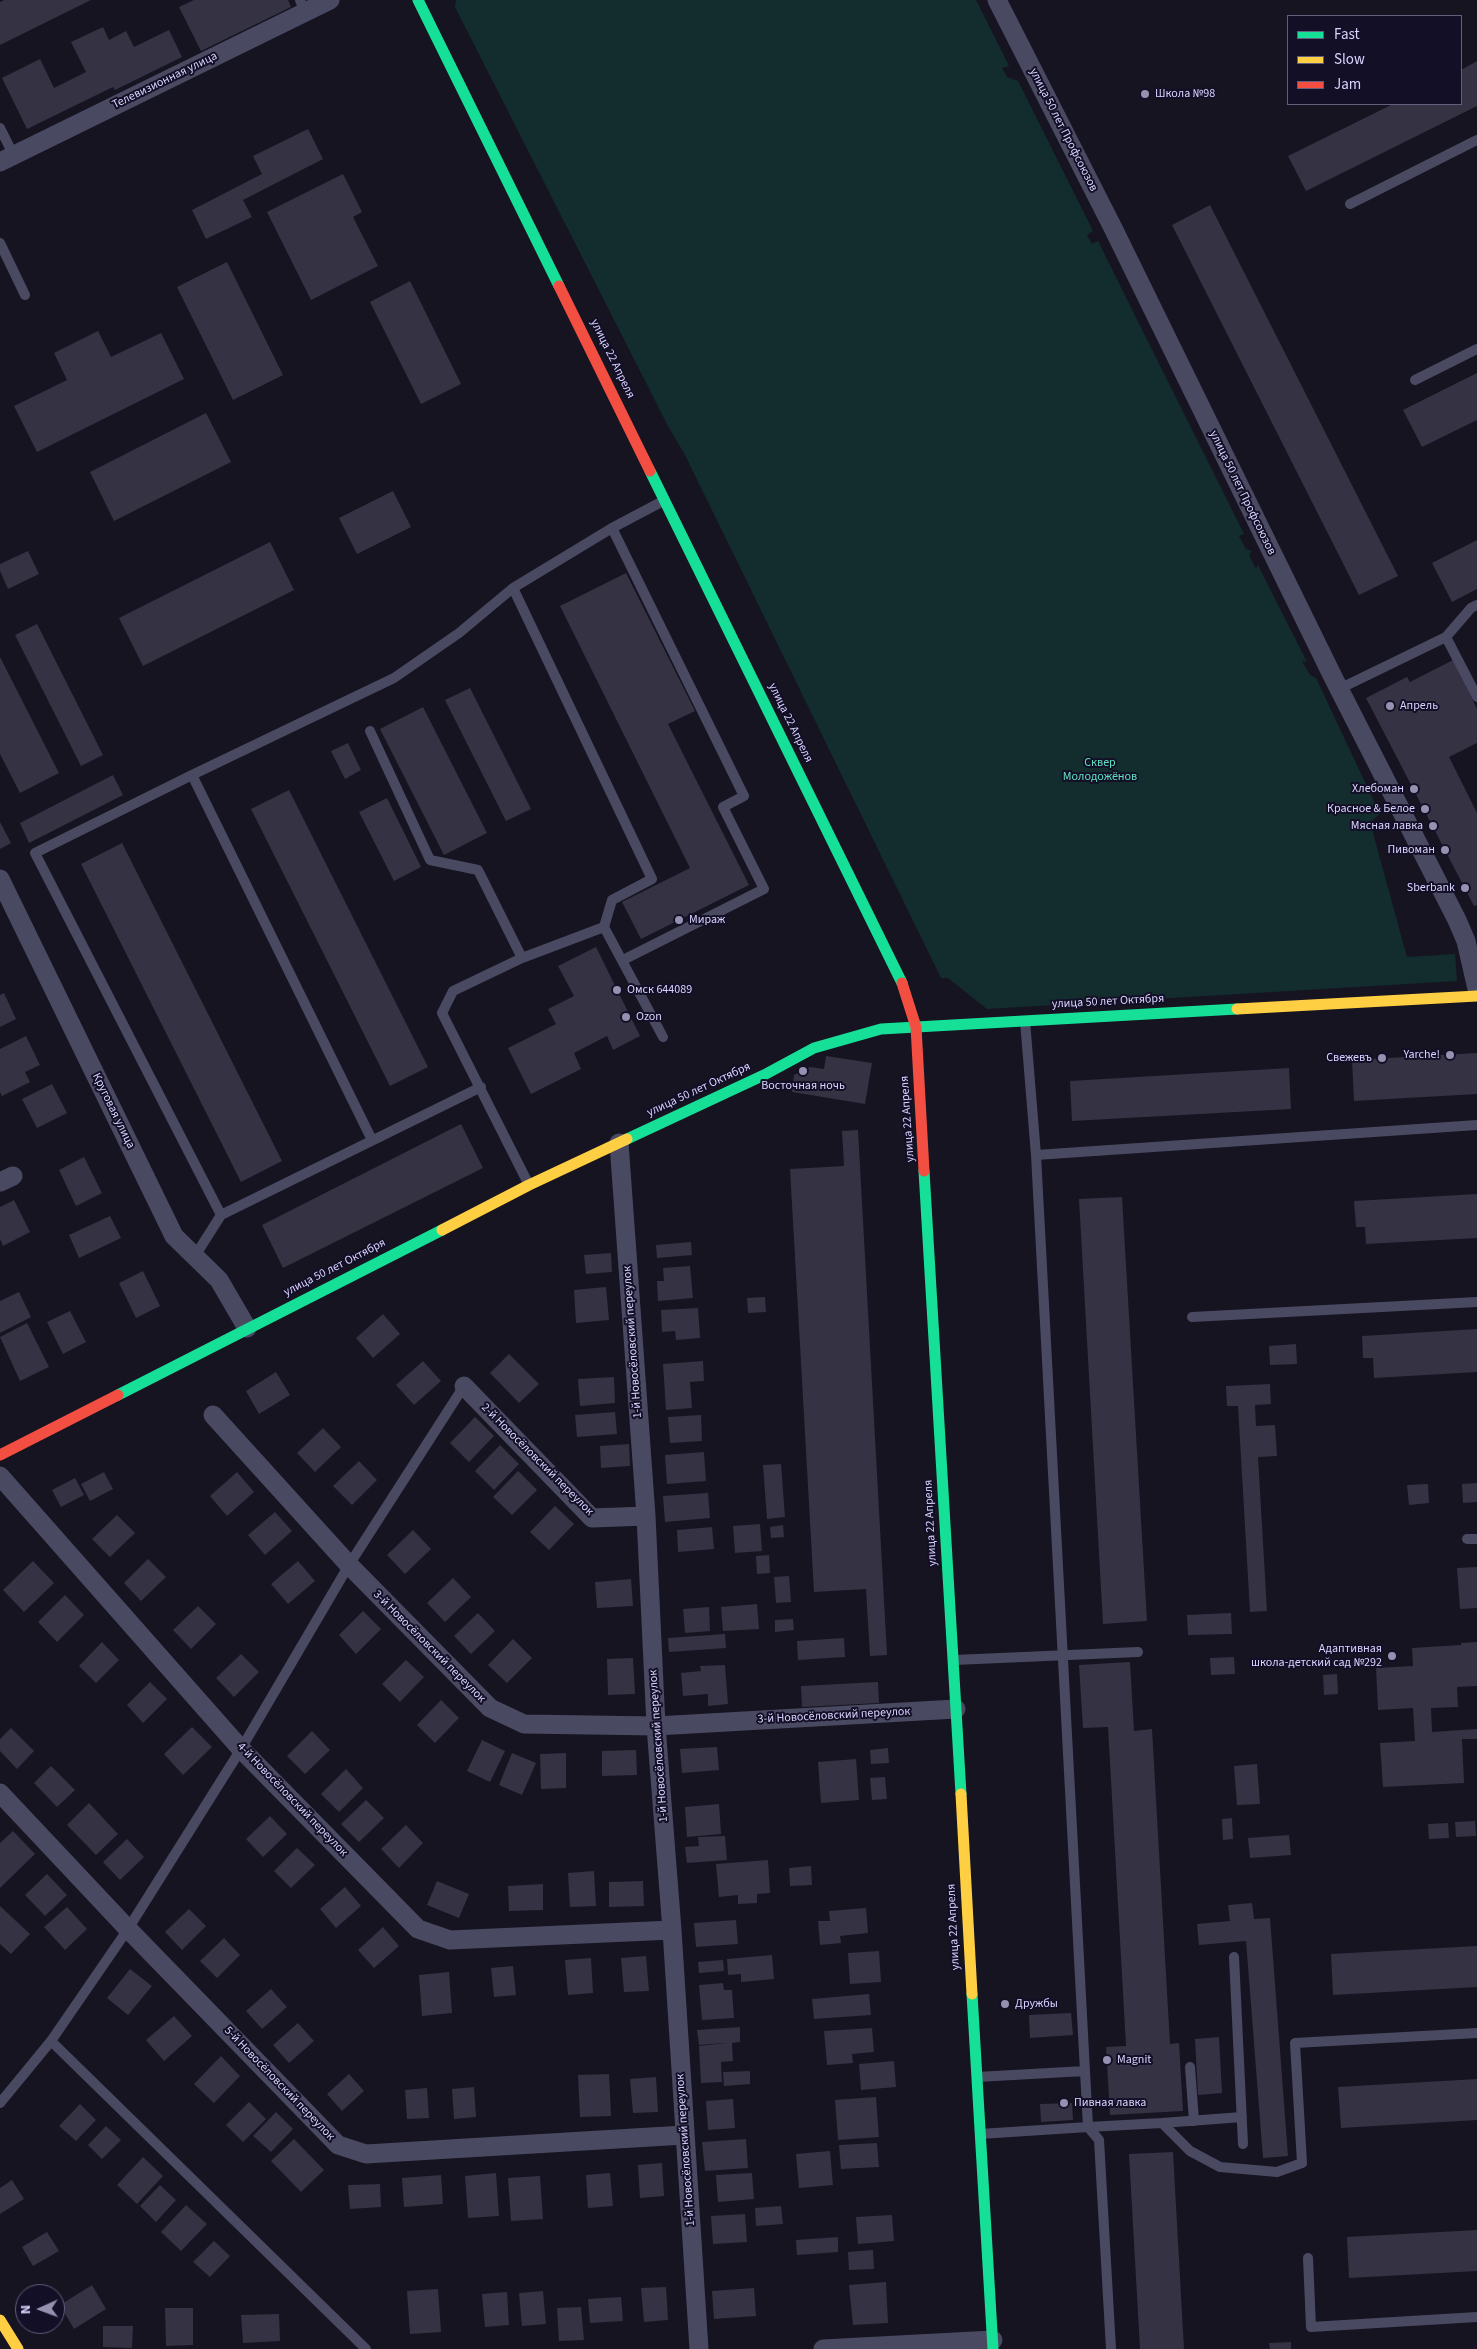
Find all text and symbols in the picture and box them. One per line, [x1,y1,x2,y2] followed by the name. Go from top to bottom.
[1287,15,1462,105] legend
[1334,24,1360,45] text: Fast
[110,49,220,113] street label: Телевизионная улица
[1334,49,1365,70] text: Slow
[1026,66,1100,194] street label: улица 50 лет Профсоюзов
[1334,74,1361,95] text: Jam
[1155,87,1215,101] place label: Школа №98
[1139,88,1151,100] marker: Школа №98
[587,317,637,401] street label: улица 22 Апреля
[1206,429,1278,557] street label: улица 50 лет Профсоюзов
[765,681,815,765] street label: улица 22 Апреля
[1400,699,1438,713] place label: Апрель
[1384,700,1396,712] marker: Апрель
[1063,756,1137,784] park label: Сквер Молодожёнов
[1352,782,1404,796] place label: Хлебоман
[1408,783,1420,795] marker: Хлебоман
[1327,802,1415,816] place label: Красное & Белое
[1419,803,1431,815] marker: Красное & Белое
[1351,819,1423,833] place label: Мясная лавка
[1427,820,1439,832] marker: Мясная лавка
[1387,843,1435,857] place label: Пивоман
[1439,844,1451,856] marker: Пивоман
[1407,881,1455,895] place label: Sberbank
[1459,882,1471,894] marker: Sberbank
[689,913,725,927] place label: Мираж
[673,914,685,926] marker: Мираж
[627,983,692,997] place label: Омск 644089
[611,984,623,996] marker: Омск 644089
[1051,992,1165,1012] street label: улица 50 лет Октября
[636,1010,662,1024] place label: Ozon
[620,1011,632,1023] marker: Ozon
[1404,1048,1440,1062] place label: Yarche!
[1444,1049,1456,1061] marker: Yarche!
[1326,1051,1372,1065] place label: Свежевъ
[1376,1052,1388,1064] marker: Свежевъ
[645,1060,753,1120] street label: улица 50 лет Октября
[797,1065,809,1077] marker: Восточная ночь
[88,1071,138,1151] street label: Круговая улица
[898,1075,918,1163] street label: улица 22 Апреля
[761,1079,845,1093] place label: Восточная ночь
[282,1236,388,1300] street label: улица 50 лет Октября
[620,1265,646,1419] street label: 1-й Новосёловский переулок
[478,1401,596,1519] street label: 2-й Новосёловский переулок
[922,1479,940,1567] street label: улица 22 Апреля
[370,1588,488,1706] street label: 3-й Новосёловский переулок
[1251,1642,1382,1670] place label: Адаптивная школа-детский сад №292
[1386,1650,1398,1662] marker: Адаптивная школа-детский сад №292
[646,1669,672,1823] street label: 1-й Новосёловский переулок
[757,1705,911,1727] street label: 3-й Новосёловский переулок
[234,1740,350,1860] street label: 4-й Новосёловский переулок
[945,1883,963,1971] street label: улица 22 Апреля
[1015,1997,1058,2011] place label: Дружбы
[999,1998,1011,2010] marker: Дружбы
[221,2024,337,2144] street label: 5-й Новосёловский переулок
[1117,2053,1151,2067] place label: Magnit
[1101,2054,1113,2066] marker: Magnit
[673,2073,699,2227] street label: 1-й Новосёловский переулок
[1074,2096,1146,2110] place label: Пивная лавка
[1058,2097,1070,2109] marker: Пивная лавка
[15,2284,65,2334] north arrow
[16,2304,36,2314] text: N

